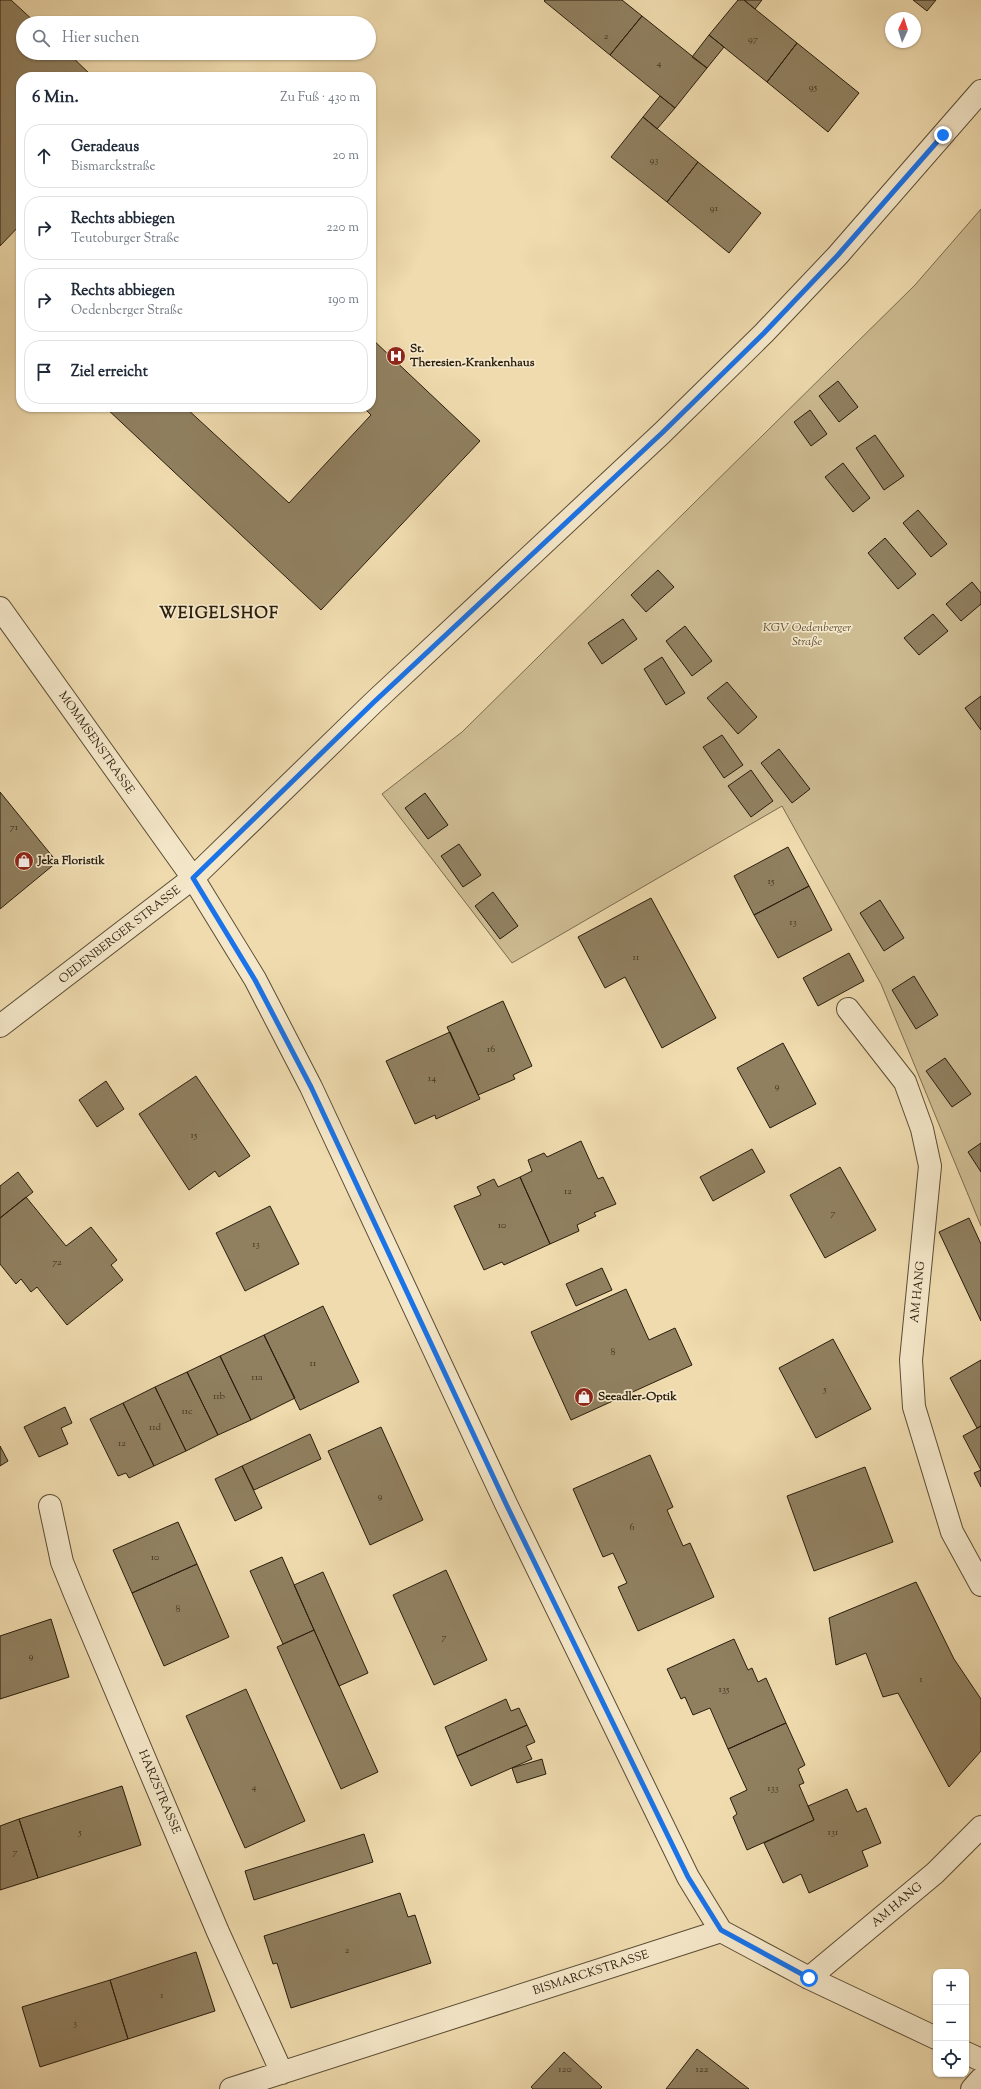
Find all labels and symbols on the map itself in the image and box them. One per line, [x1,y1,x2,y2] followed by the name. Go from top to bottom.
[885,12,921,48] north arrow
[604,29,609,44] house number: 2
[748,32,758,47] house number: 97
[656,56,662,71] house number: 4
[809,80,818,95] house number: 95
[934,126,952,144] route end
[650,153,658,168] house number: 93
[710,201,719,216] house number: 91
[409,340,535,372] place label: St. Theresien-Krankenhaus
[385,345,407,367] hospital icon: St. Theresien-Krankenhaus
[159,603,279,626] district label: WEIGELSHOF
[763,619,852,651] park label: KGV Oedenberger Straße
[54,688,139,799] street label: MOMMSENSTRASSE
[10,820,19,835] house number: 71
[13,850,35,872] shop icon: Jeka Floristik
[37,852,105,870] place label: Jeka Floristik
[768,874,775,889] house number: 15
[55,881,185,988] street label: OEDENBERGER STRASSE
[789,915,797,930] house number: 13
[633,950,640,965] house number: 11
[487,1042,495,1057] house number: 16
[428,1071,436,1086] house number: 14
[775,1079,780,1094] house number: 9
[191,1128,198,1143] house number: 15
[564,1184,572,1199] house number: 12
[830,1206,836,1221] house number: 7
[498,1218,506,1233] house number: 10
[252,1237,260,1252] house number: 13
[52,1255,62,1270] house number: 72
[906,1260,930,1324] street label: AM HANG
[611,1345,616,1360] house number: 8
[310,1356,317,1371] house number: 11
[251,1370,263,1385] house number: 11a
[822,1382,827,1397] house number: 5
[573,1386,595,1408] shop icon: Seeadler-Optik
[598,1388,677,1406] place label: Seeadler-Optik
[213,1389,226,1404] house number: 11b
[181,1404,193,1419] house number: 11c
[149,1420,162,1435] house number: 11d
[118,1436,126,1451] house number: 12
[378,1489,383,1504] house number: 9
[630,1520,635,1535] house number: 6
[151,1550,159,1565] house number: 10
[176,1602,181,1617] house number: 8
[441,1630,447,1645] house number: 7
[29,1649,34,1664] house number: 9
[919,1672,923,1687] house number: 1
[719,1682,730,1697] house number: 135
[133,1747,185,1838] street label: HARZSTRASSE
[251,1780,257,1795] house number: 4
[767,1781,779,1796] house number: 133
[77,1825,82,1840] house number: 5
[828,1825,839,1840] house number: 131
[12,1845,18,1860] house number: 7
[867,1878,927,1932] street label: AM HANG
[345,1943,350,1958] house number: 2
[531,1946,652,2000] street label: BISMARCKSTRASSE
[800,1969,818,1987] route start
[160,1988,164,2003] house number: 1
[73,2016,77,2031] house number: 3
[558,2062,572,2077] house number: 120
[696,2062,709,2077] house number: 122

